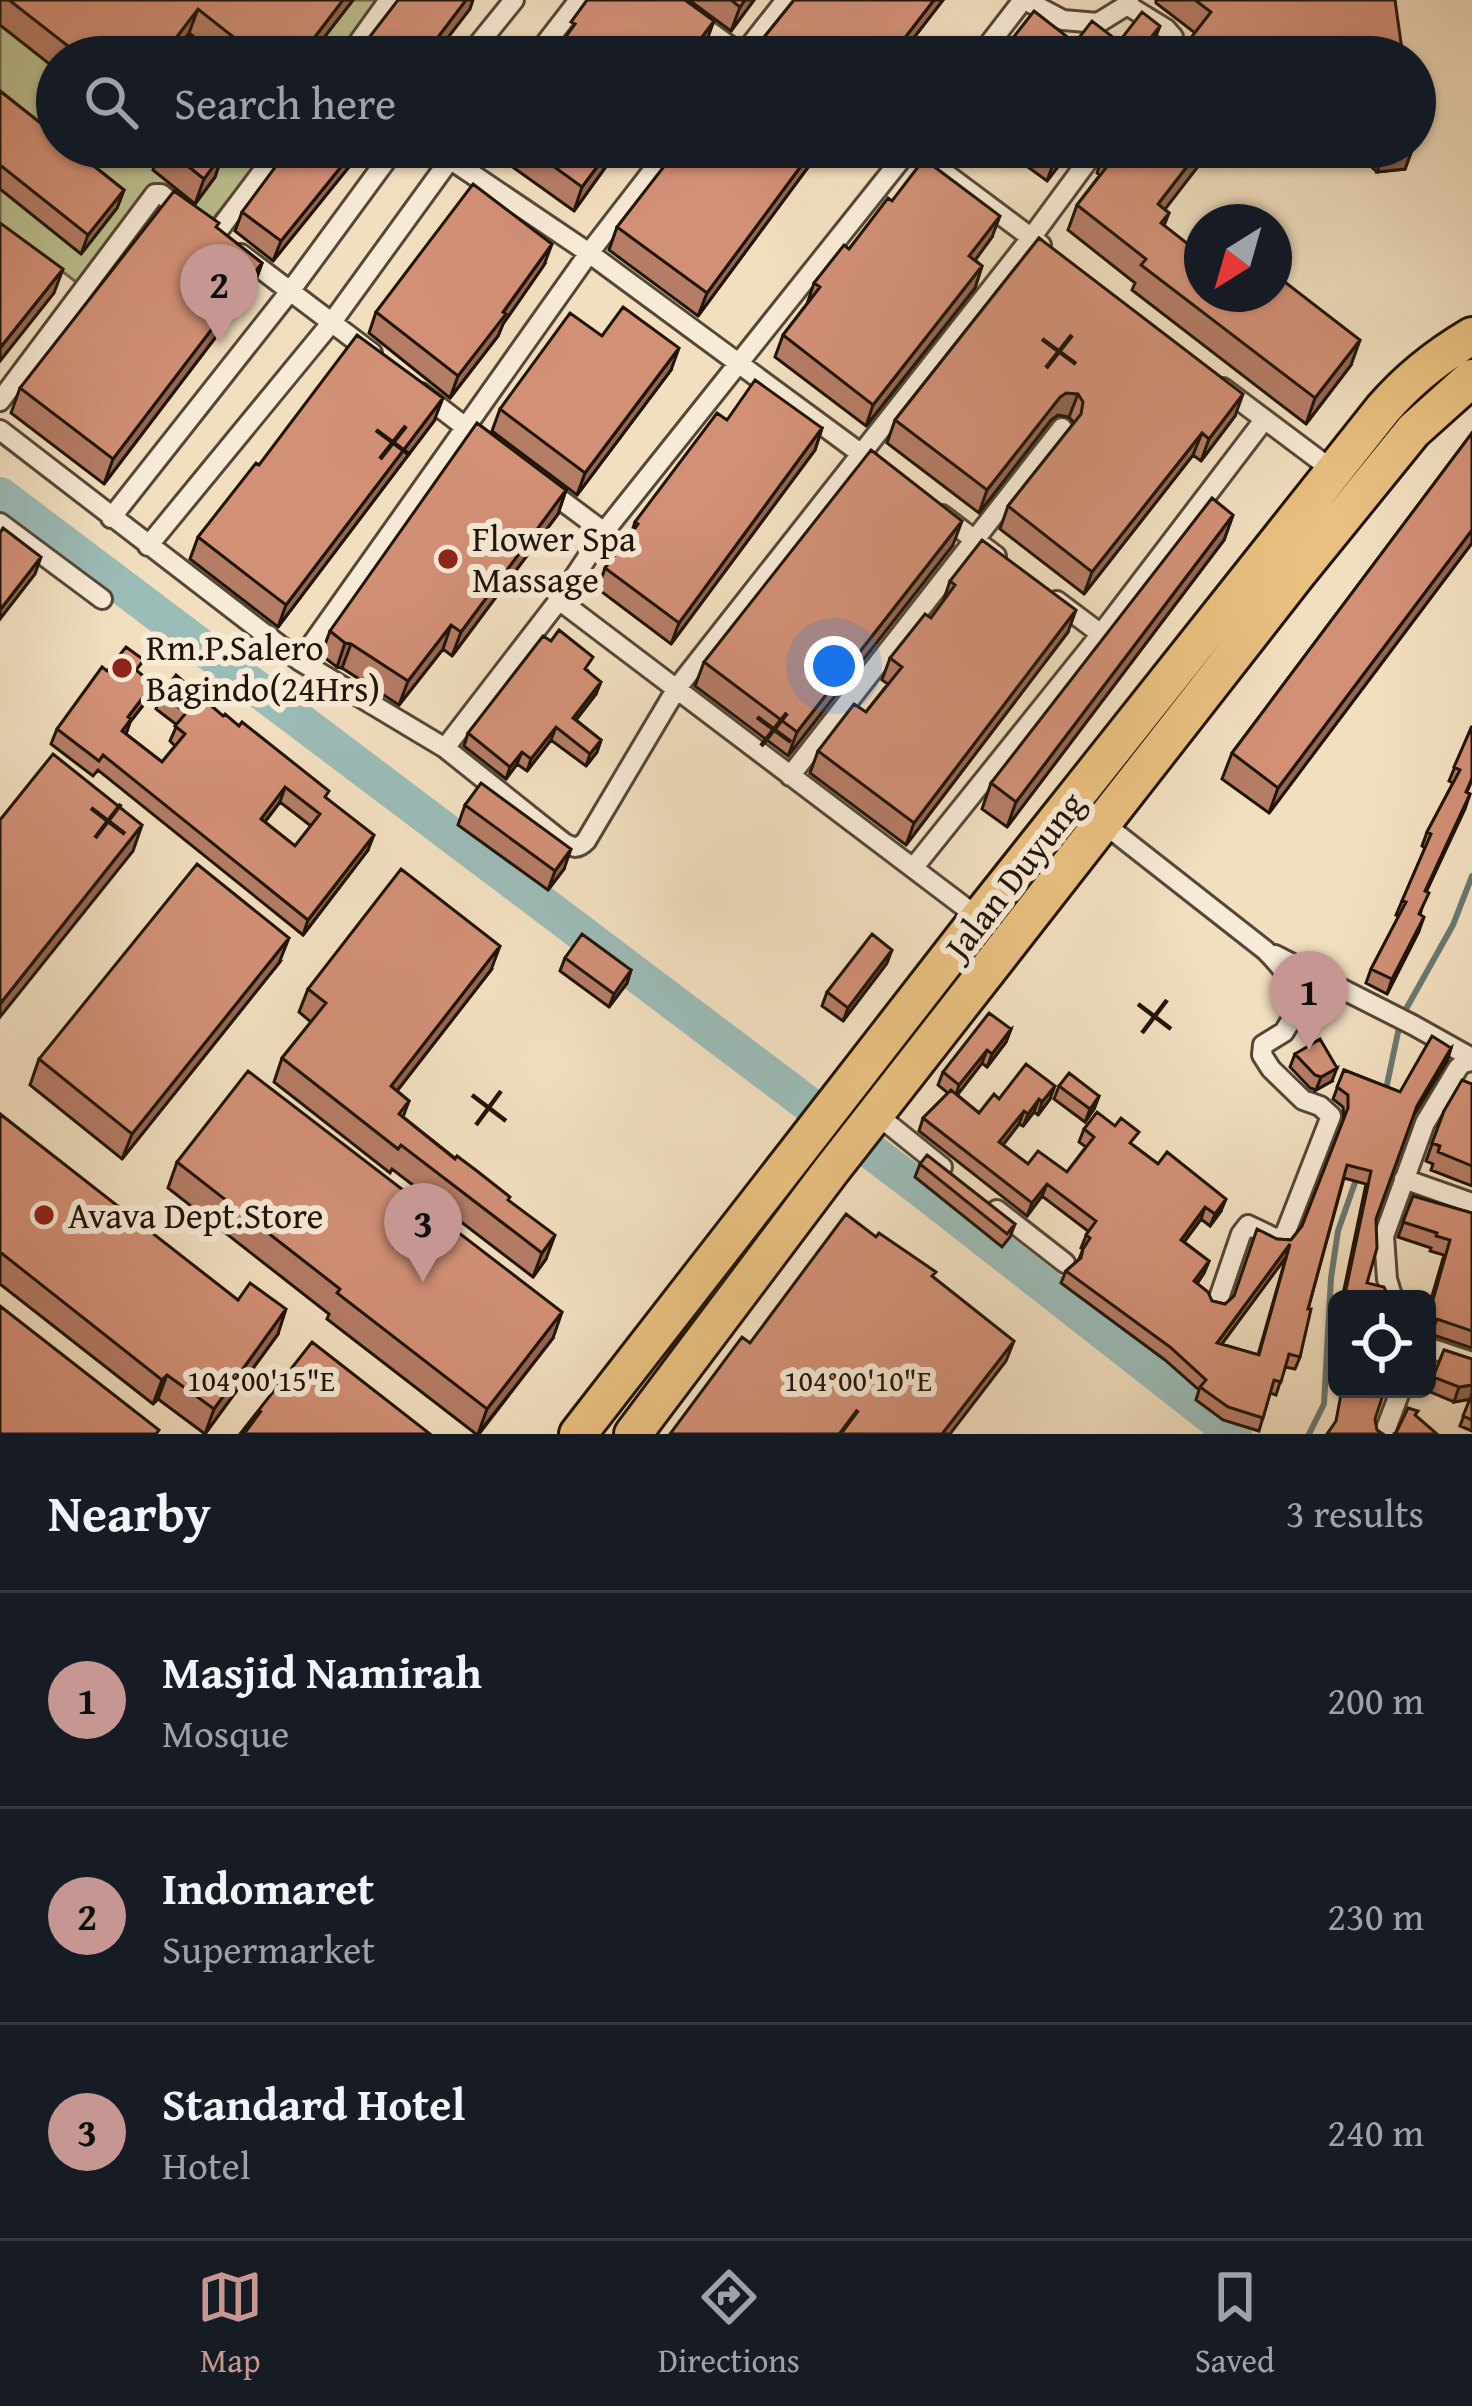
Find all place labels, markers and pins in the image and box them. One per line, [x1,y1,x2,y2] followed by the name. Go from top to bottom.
[180,244,258,343] pin: 2
[472,511,636,605] place label: Flower Spa Massage
[435,546,461,572] marker: Flower Spa Massage
[146,620,380,714] place label: Rm.P.Salero Bagindo(24Hrs)
[109,655,135,681] marker: Rm.P.Salero Bagindo(24Hrs)
[1270,951,1348,1050] pin: 1
[384,1183,462,1282] pin: 3
[68,1188,323,1241] place label: Avava Dept.Store
[31,1202,57,1228] marker: Avava Dept.Store

